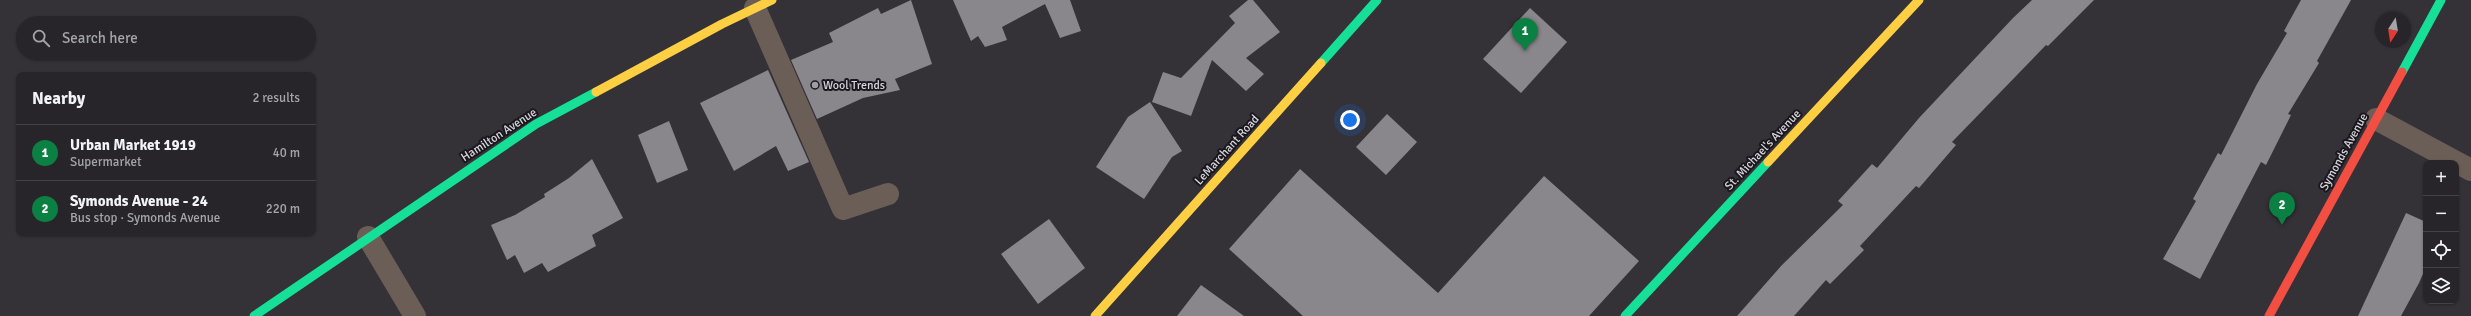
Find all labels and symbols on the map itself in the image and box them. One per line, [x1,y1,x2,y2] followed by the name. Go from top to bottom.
[2375,12,2411,48] north arrow
[1512,18,1538,51] pin: 1
[823,78,885,93] place label: Wool Trends
[810,80,820,90] marker: Wool Trends
[458,105,540,165] street label: Hamilton Avenue
[1722,107,1804,193] street label: St. Michael's Avenue
[1340,110,1360,130] your location
[2317,111,2371,193] street label: Symonds Avenue
[1192,112,1262,188] street label: LeMarchant Road
[2269,192,2295,225] pin: 2

